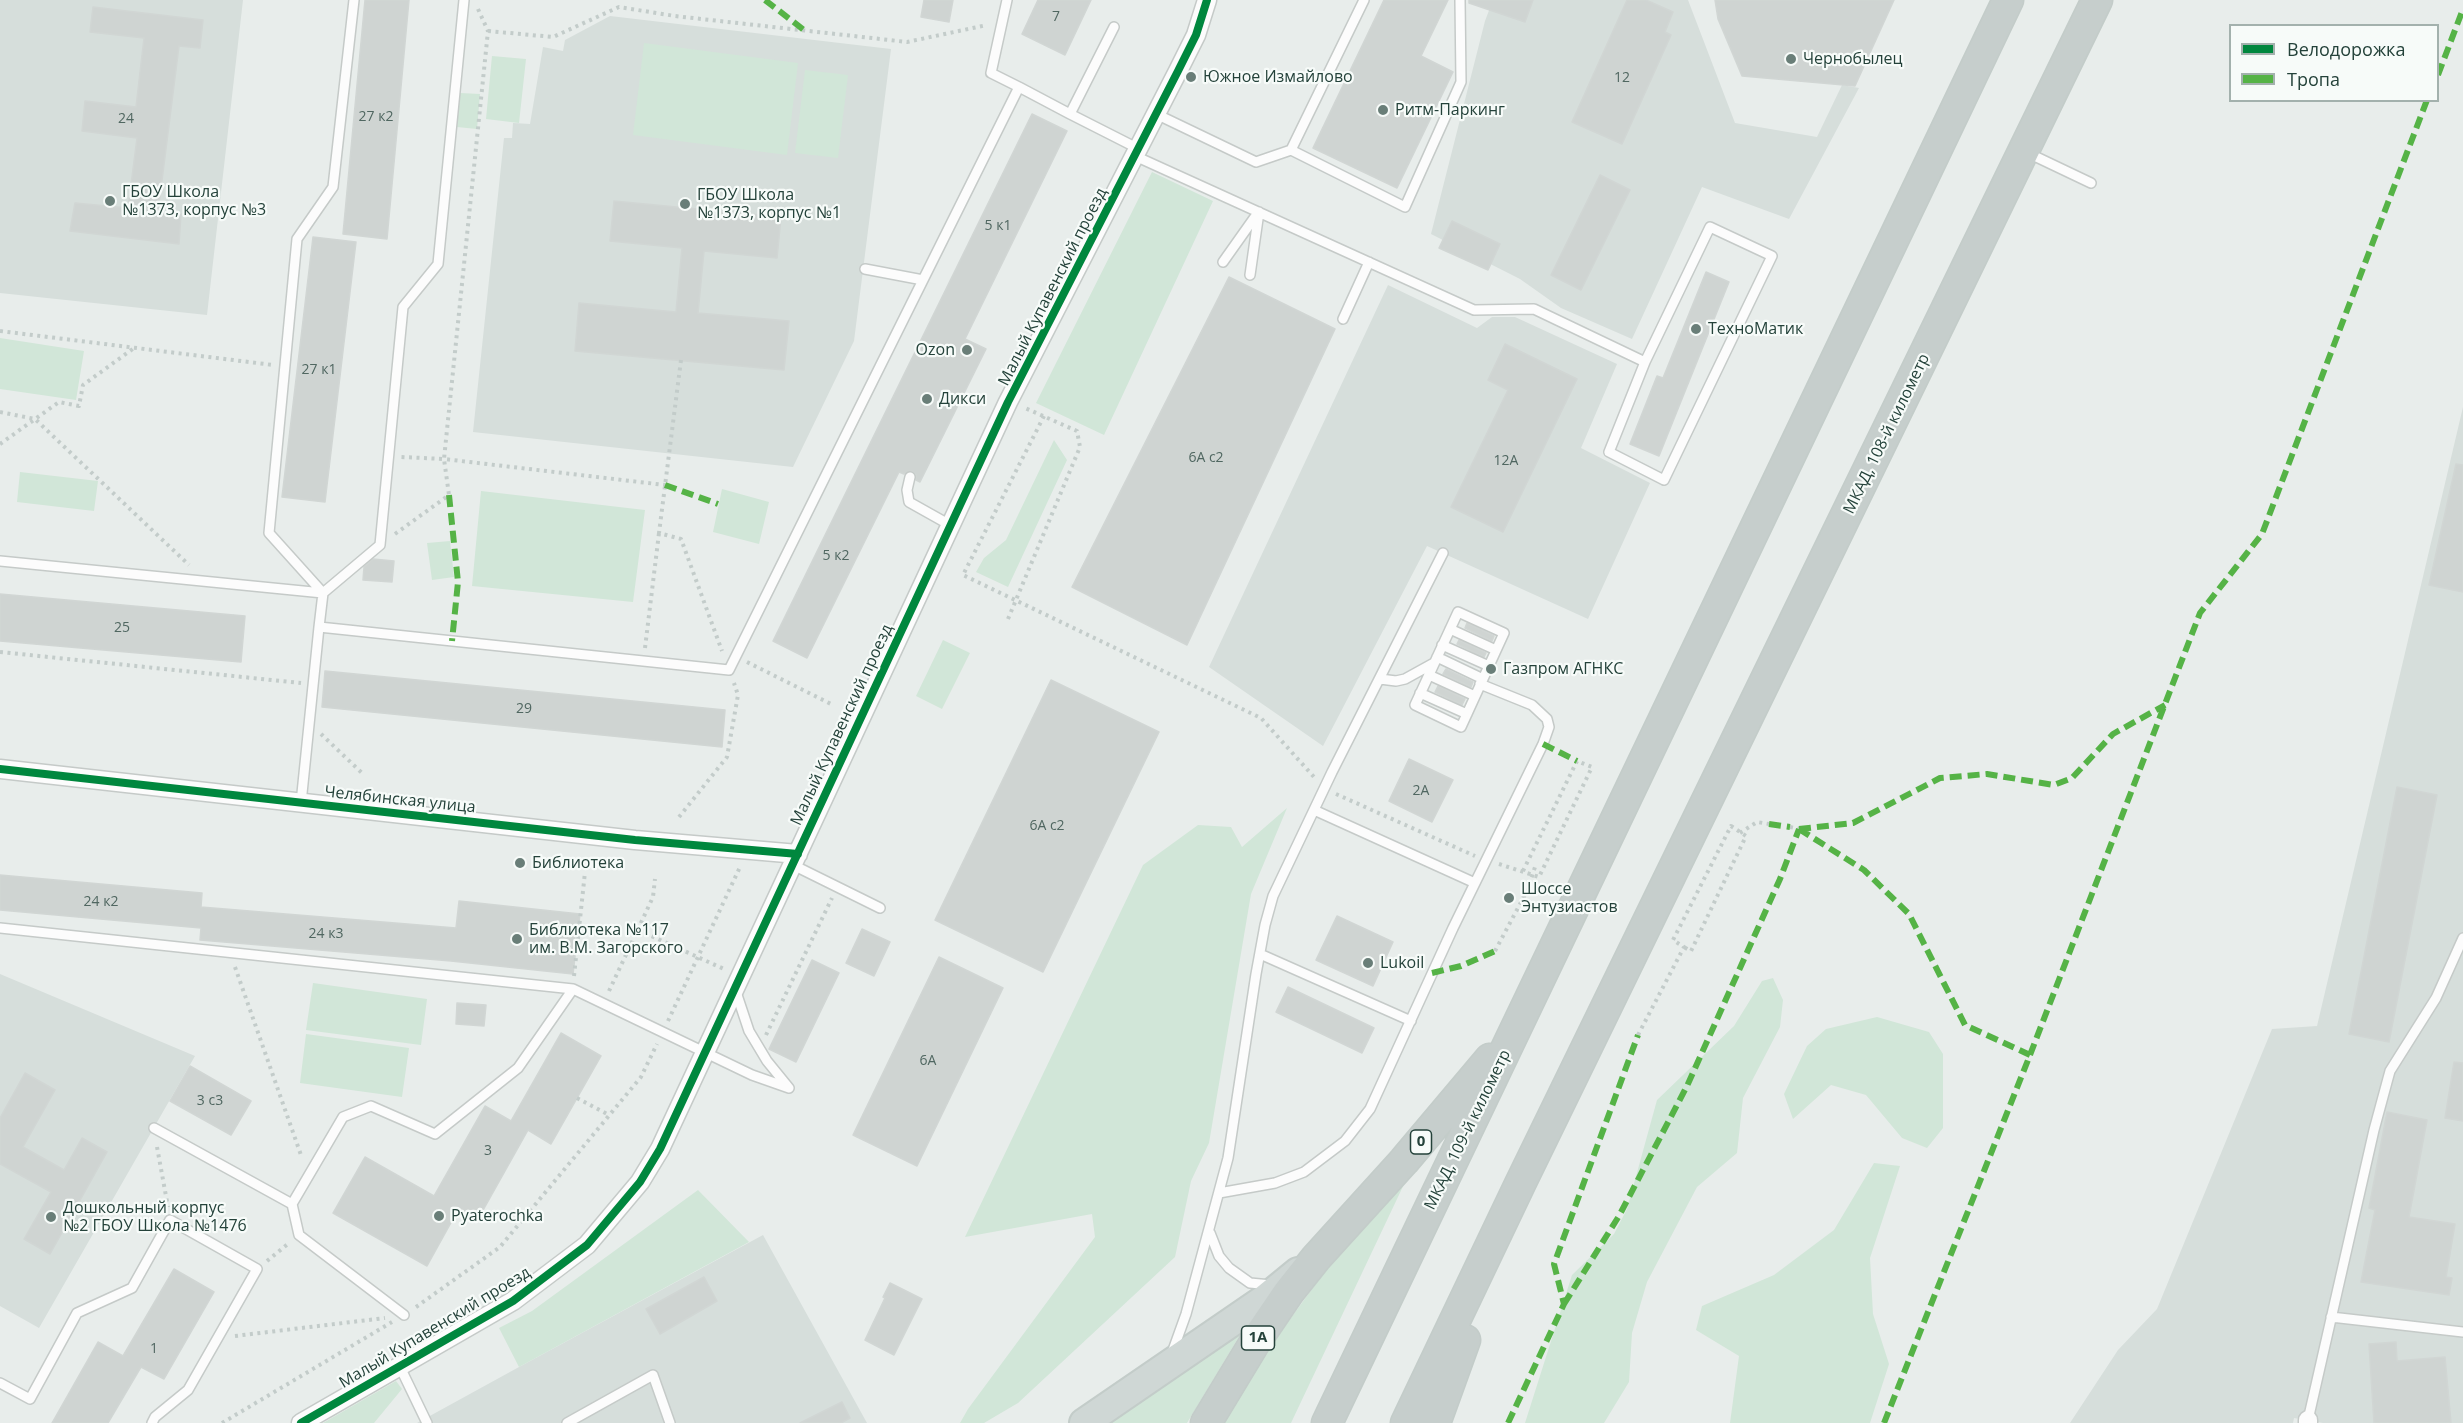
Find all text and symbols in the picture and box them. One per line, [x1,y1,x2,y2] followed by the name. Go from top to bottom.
[1052,9,1060,25] house number: 7
[2229,24,2439,102] legend
[2287,37,2405,61] text: Велодорожка
[1803,49,1903,69] place label: Чернобылец
[1784,52,1798,66] marker: Чернобылец
[1203,67,1353,87] place label: Южное Измайлово
[2287,67,2340,91] text: Тропа
[1184,70,1198,84] marker: Южное Измайлово
[1614,70,1630,86] house number: 12
[1395,100,1505,120] place label: Ритм-Паркинг
[1376,103,1390,117] marker: Ритм-Паркинг
[359,109,393,125] house number: 27 к2
[118,111,134,127] house number: 24
[122,182,266,220] place label: ГБОУ Школа №1373, корпус №3
[697,185,841,223] place label: ГБОУ Школа №1373, корпус №1
[995,185,1111,389] street label: Малый Купавенский проезд
[103,194,117,208] marker: ГБОУ Школа №1373, корпус №3
[678,197,692,211] marker: ГБОУ Школа №1373, корпус №1
[985,218,1011,234] house number: 5 к1
[1708,319,1803,339] place label: ТехноМатик
[1689,322,1703,336] marker: ТехноМатик
[916,340,955,360] place label: Ozon
[960,343,974,357] marker: Ozon
[1840,351,1934,517] street label: МКАД, 108-й километр
[302,362,336,378] house number: 27 к1
[939,389,986,409] place label: Дикси
[920,392,934,406] marker: Дикси
[1188,450,1224,466] house number: 6A c2
[1494,453,1518,469] house number: 12А
[823,548,849,564] house number: 5 к2
[114,620,130,636] house number: 25
[787,621,897,829] street label: Малый Купавенский проезд
[1503,659,1623,679] place label: Газпром АГНКС
[1484,662,1498,676] marker: Газпром АГНКС
[516,701,532,717] house number: 29
[323,783,477,817] street label: Челябинская улица
[1413,783,1429,799] house number: 2А
[1029,818,1065,834] house number: 6А с2
[532,853,624,873] place label: Библиотека
[513,856,527,870] marker: Библиотека
[1521,879,1618,917] place label: Шоссе Энтузиастов
[1502,891,1516,905] marker: Шоссе Энтузиастов
[84,894,118,910] house number: 24 к2
[529,920,683,958] place label: Библиотека №117 им. В.М. Загорского
[309,926,343,942] house number: 24 к3
[510,932,524,946] marker: Библиотека №117 им. В.М. Загорского
[1380,953,1424,973] place label: Lukoil
[1361,956,1375,970] marker: Lukoil
[1421,1047,1515,1213] street label: МКАД, 109-й километр
[920,1053,936,1069] house number: 6А
[197,1093,223,1109] house number: 3 с3
[1410,1130,1432,1154] road number: 0
[484,1143,492,1159] house number: 3
[63,1198,247,1236] place label: Дошкольный корпус №2 ГБОУ Школа №1476
[451,1206,543,1226] place label: Pyaterochka
[432,1209,446,1223] marker: Pyaterochka
[44,1210,58,1224] marker: Дошкольный корпус №2 ГБОУ Школа №1476
[336,1263,534,1393] street label: Малый Купавенский проезд
[1242,1326,1274,1350] road number: 1A
[150,1341,158,1357] house number: 1

